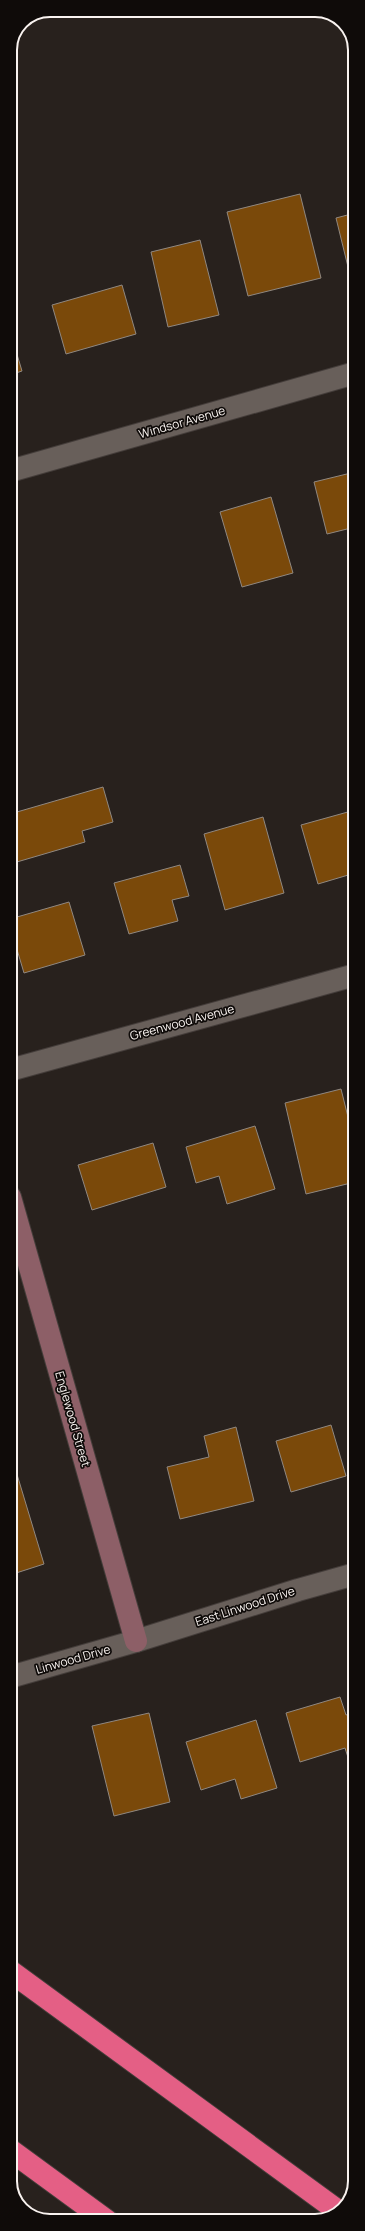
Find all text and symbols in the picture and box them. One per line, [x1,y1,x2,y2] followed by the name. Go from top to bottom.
[137,402,227,442] street label: Windsor Avenue
[128,1000,236,1044] street label: Greenwood Avenue
[51,1369,95,1469] street label: Englewood Street
[193,1582,297,1630] street label: East Linwood Drive
[34,1640,112,1678] street label: Linwood Drive

